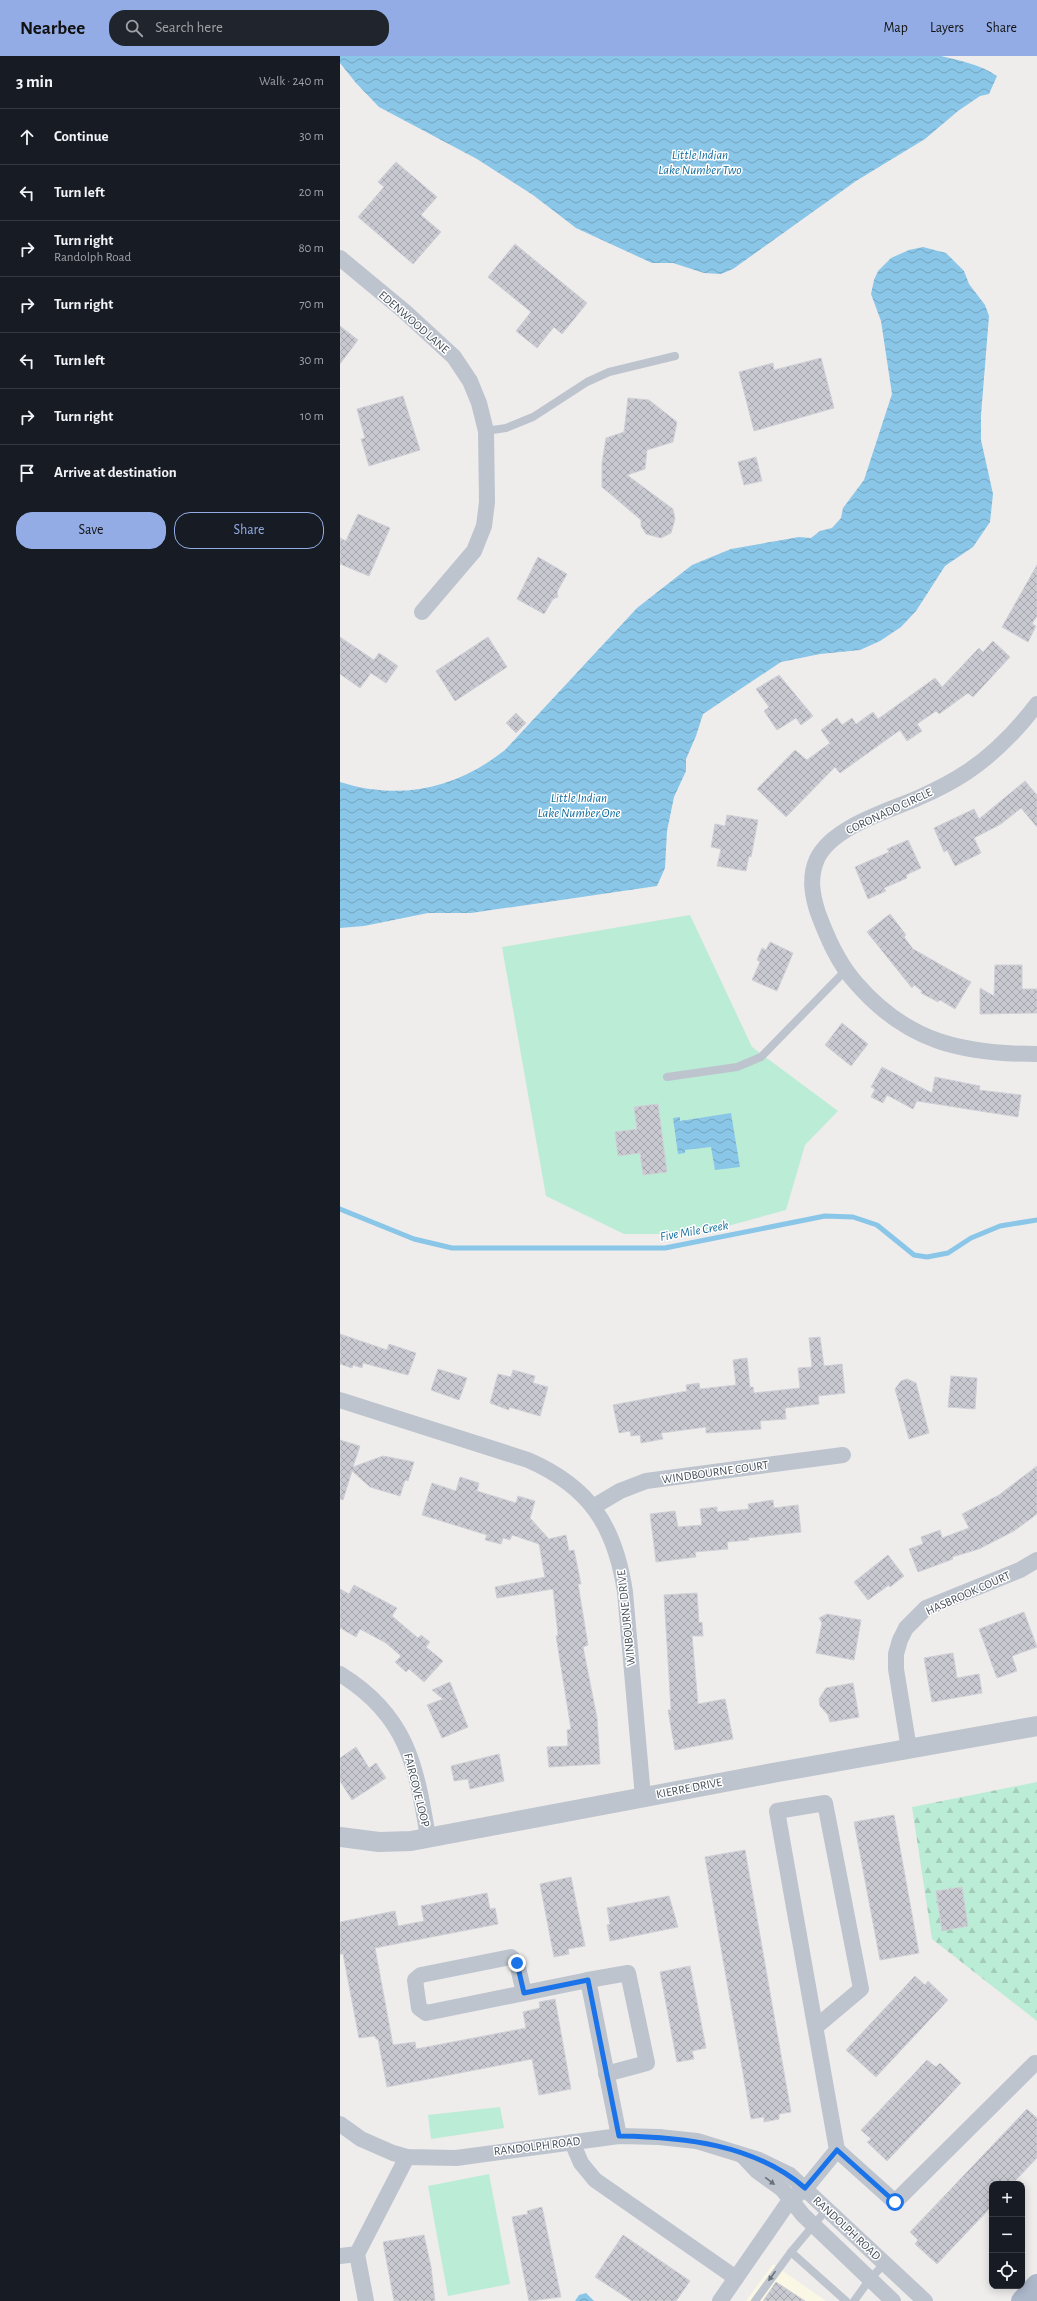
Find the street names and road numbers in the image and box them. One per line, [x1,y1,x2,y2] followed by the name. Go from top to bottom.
[377,288,452,356] street label: EDENWOOD LANE
[844,786,934,836] street label: CORONADO CIRCLE
[661,1459,769,1485] street label: WINDBOURNE COURT
[615,1569,637,1667] street label: WINBOURNE DRIVE
[924,1569,1012,1617] street label: HASBROOK COURT
[402,1752,432,1828] street label: FAIRCOVE LOOP
[655,1776,723,1800] street label: KIERRE DRIVE
[493,2135,581,2157] street label: RANDOLPH ROAD
[811,2194,883,2262] street label: RANDOLPH ROAD

